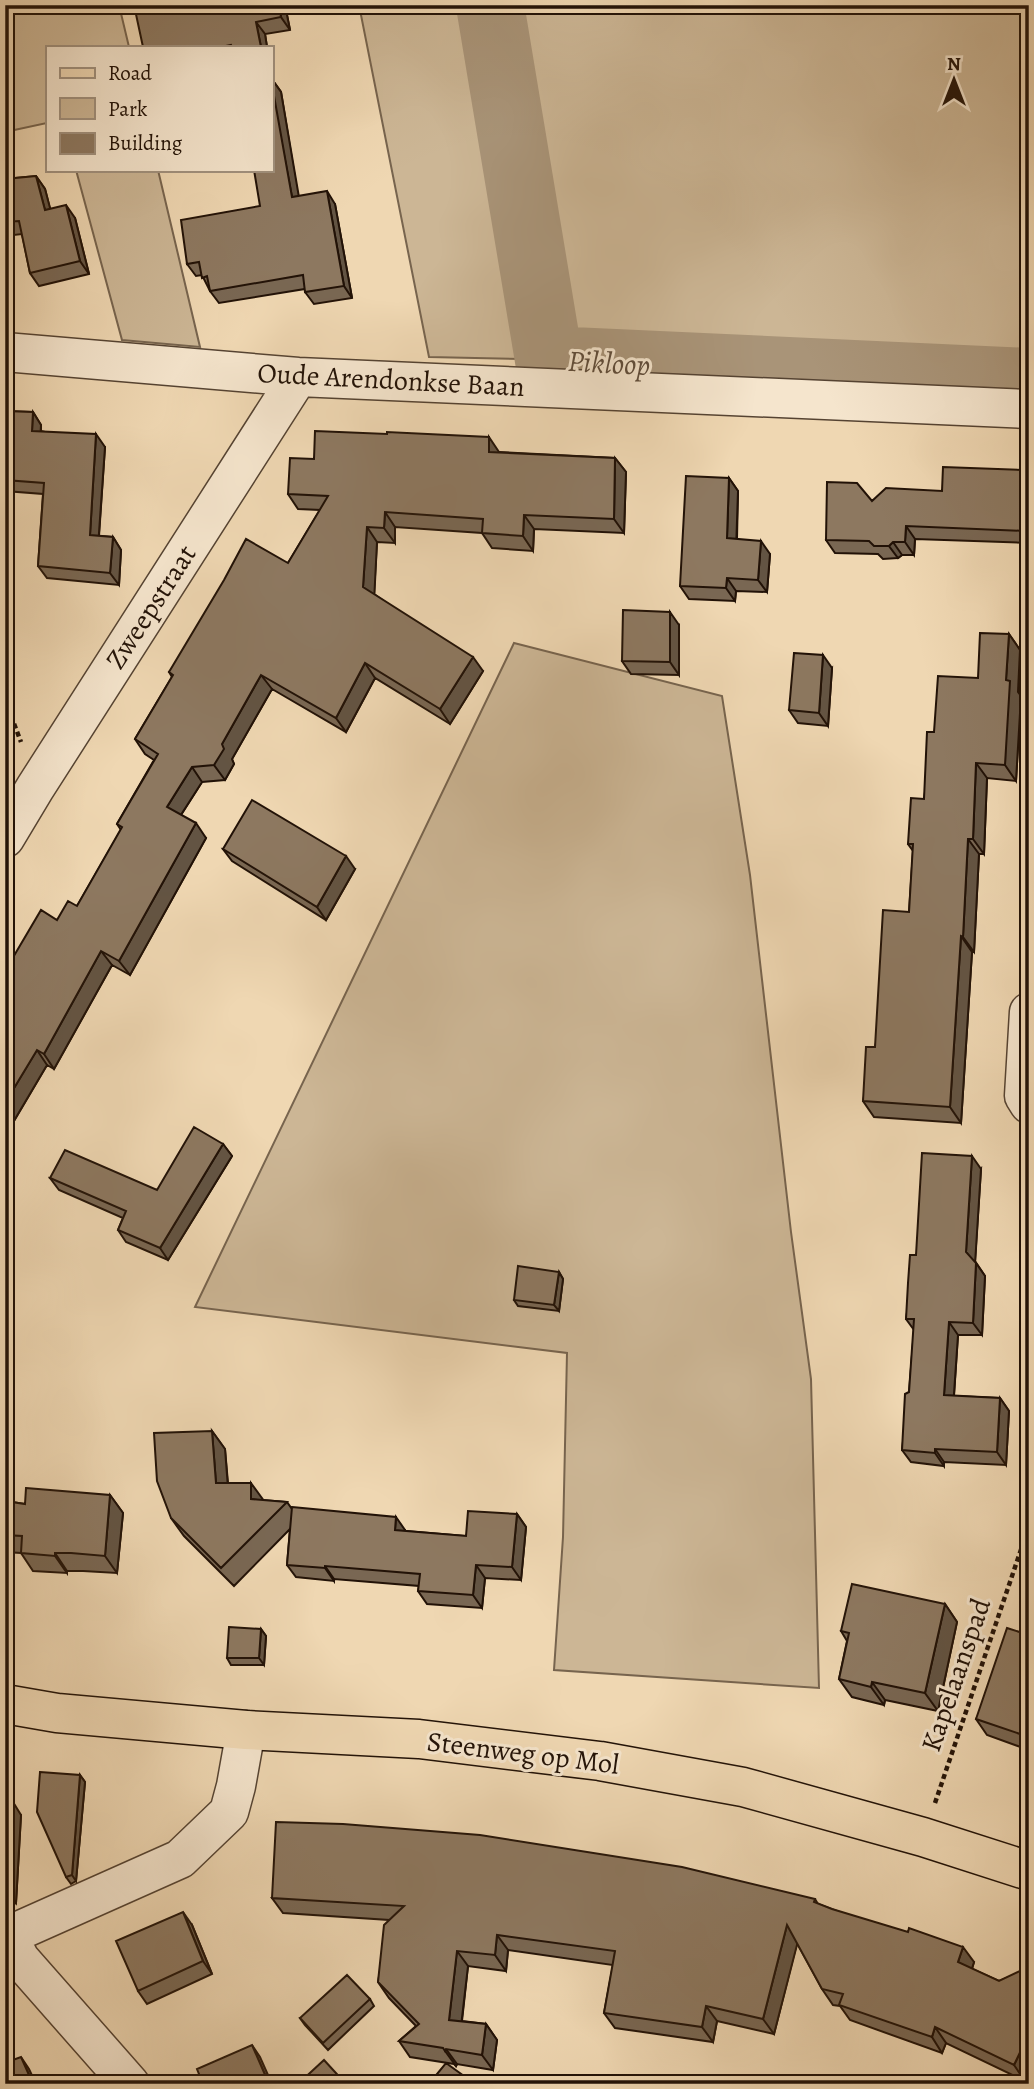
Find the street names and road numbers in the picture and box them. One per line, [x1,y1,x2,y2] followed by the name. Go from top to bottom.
[256,354,526,406] street label: Oude Arendonkse Baan
[97,538,205,676] street label: Zweepstraat
[912,1592,1000,1757] street label: Kapelaanspad
[425,1722,621,1784] street label: Steenweg op Mol

